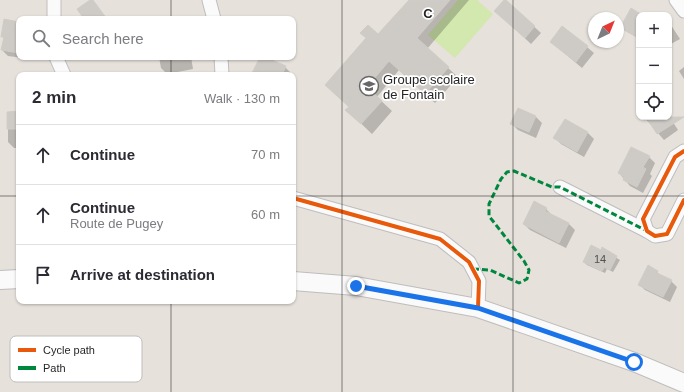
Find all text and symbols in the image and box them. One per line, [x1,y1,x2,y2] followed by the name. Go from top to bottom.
[423,6,433,21] text: C
[588,12,624,48] north arrow
[636,12,672,120] map controls
[636,12,672,48] button: +
[16,16,296,60] search box
[30,27,52,49] icon: search
[62,30,144,47] text: Search here
[636,48,672,84] button: −
[383,72,475,102] place label: Groupe scolaire de Fontain
[358,75,380,97] school or university icon: Groupe scolaire de Fontain
[636,84,672,120] button: locate
[32,88,76,107] text: 2 min
[204,91,280,106] text: Walk · 130 m
[32,144,54,166] icon: ahead
[70,146,135,163] text: Continue
[251,147,280,162] text: 70 m
[70,199,135,216] text: Continue
[32,204,54,226] icon: ahead
[251,207,280,222] text: 60 m
[70,216,163,231] text: Route de Pugey
[594,253,606,265] house number: 14
[32,264,54,286] icon: arrive
[70,266,215,283] text: Arrive at destination
[347,277,365,295] route end
[10,336,142,382] legend
[43,344,95,356] text: Cycle path
[625,353,643,371] route start
[43,362,66,374] text: Path

